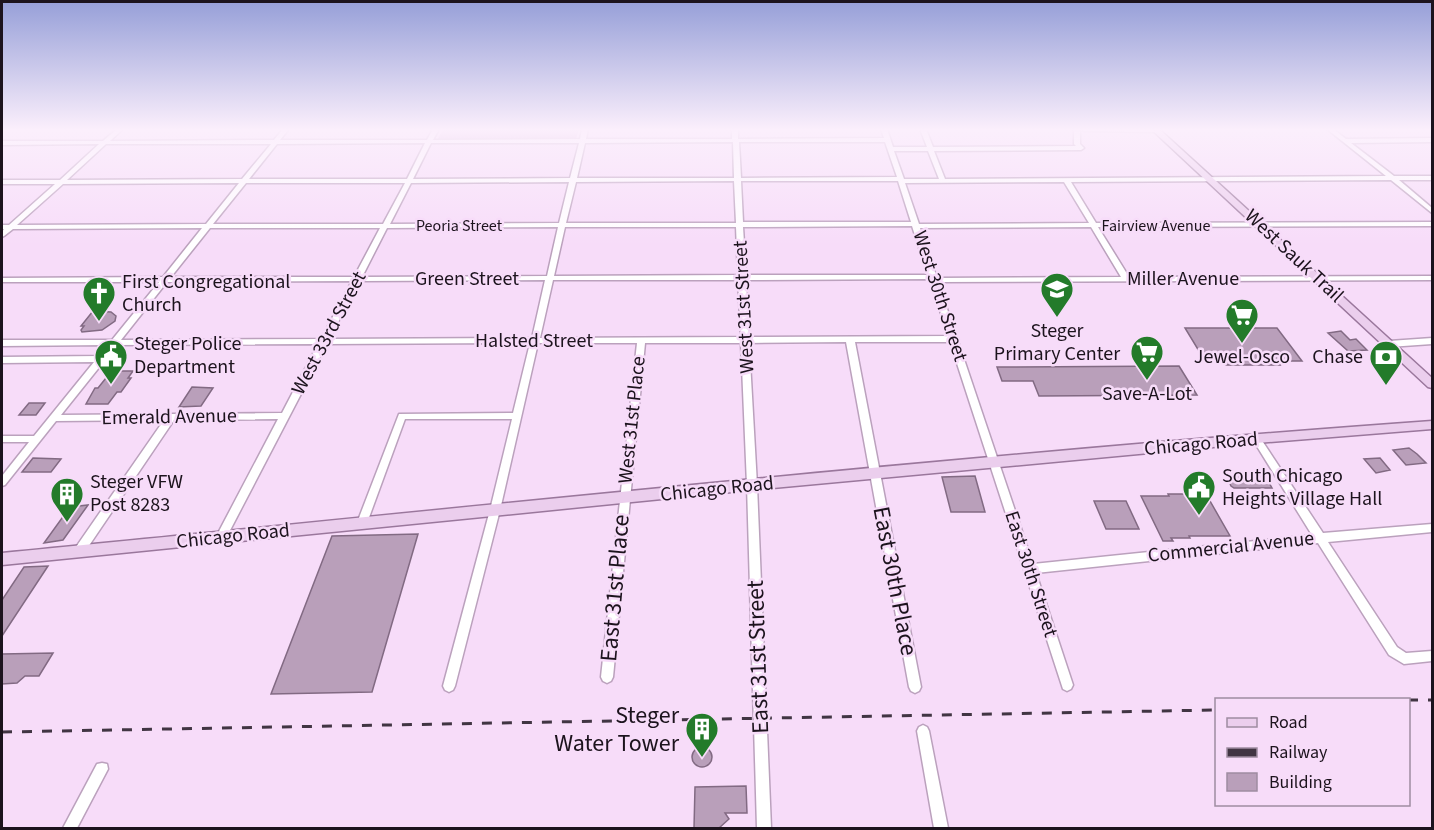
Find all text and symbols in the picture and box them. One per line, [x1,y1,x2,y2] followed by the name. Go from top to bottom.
[1238,203,1350,309] street label: West Sauk Trail
[416,215,503,237] street label: Peoria Street
[1102,215,1210,237] street label: Fairview Avenue
[906,227,974,365] street label: West 30th Street
[727,240,761,374] street label: West 31st Street
[415,265,519,293] street label: Green Street
[1127,265,1239,293] street label: Miller Avenue
[285,266,373,400] street label: West 33rd Street
[122,268,290,319] place label: First Congregational Church
[1039,271,1075,318] school or university icon: Steger Primary Center
[81,275,117,322] church icon: First Congregational Church
[1224,297,1260,344] supermarket icon: Jewel-Osco
[994,317,1120,368] place label: Steger Primary Center
[475,327,593,355] street label: Halsted Street
[134,330,241,381] place label: Steger Police Department
[1129,334,1165,381] supermarket icon: Save-A-Lot
[93,338,129,385] public building icon: Steger Police Department
[1368,339,1404,386] bank icon: Chase
[1194,343,1290,371] place label: Jewel-Osco
[1312,343,1363,371] place label: Chase
[611,355,653,485] street label: West 31st Place
[1102,380,1192,408] place label: Save-A-Lot
[101,402,237,432] street label: Emerald Avenue
[1143,425,1259,463] street label: Chicago Road
[1222,462,1382,513] place label: South Chicago Heights Village Hall
[90,468,183,519] place label: Steger VFW Post 8283
[659,469,775,509] street label: Chicago Road
[1181,469,1217,516] public building icon: South Chicago Heights Village Hall
[49,476,85,523] building icon: Steger VFW Post 8283
[863,503,927,659] street label: East 30th Place
[997,507,1065,641] street label: East 30th Street
[591,513,639,663] street label: East 31st Place
[175,516,291,556] street label: Chicago Road
[1147,524,1316,570] street label: Commercial Avenue
[738,580,778,734] street label: East 31st Street
[554,698,680,761] place label: Steger Water Tower
[1215,698,1410,806] legend
[1269,710,1308,735] text: Road
[684,711,720,758] building icon: Steger Water Tower
[1269,740,1328,765] text: Railway
[1269,770,1332,795] text: Building

